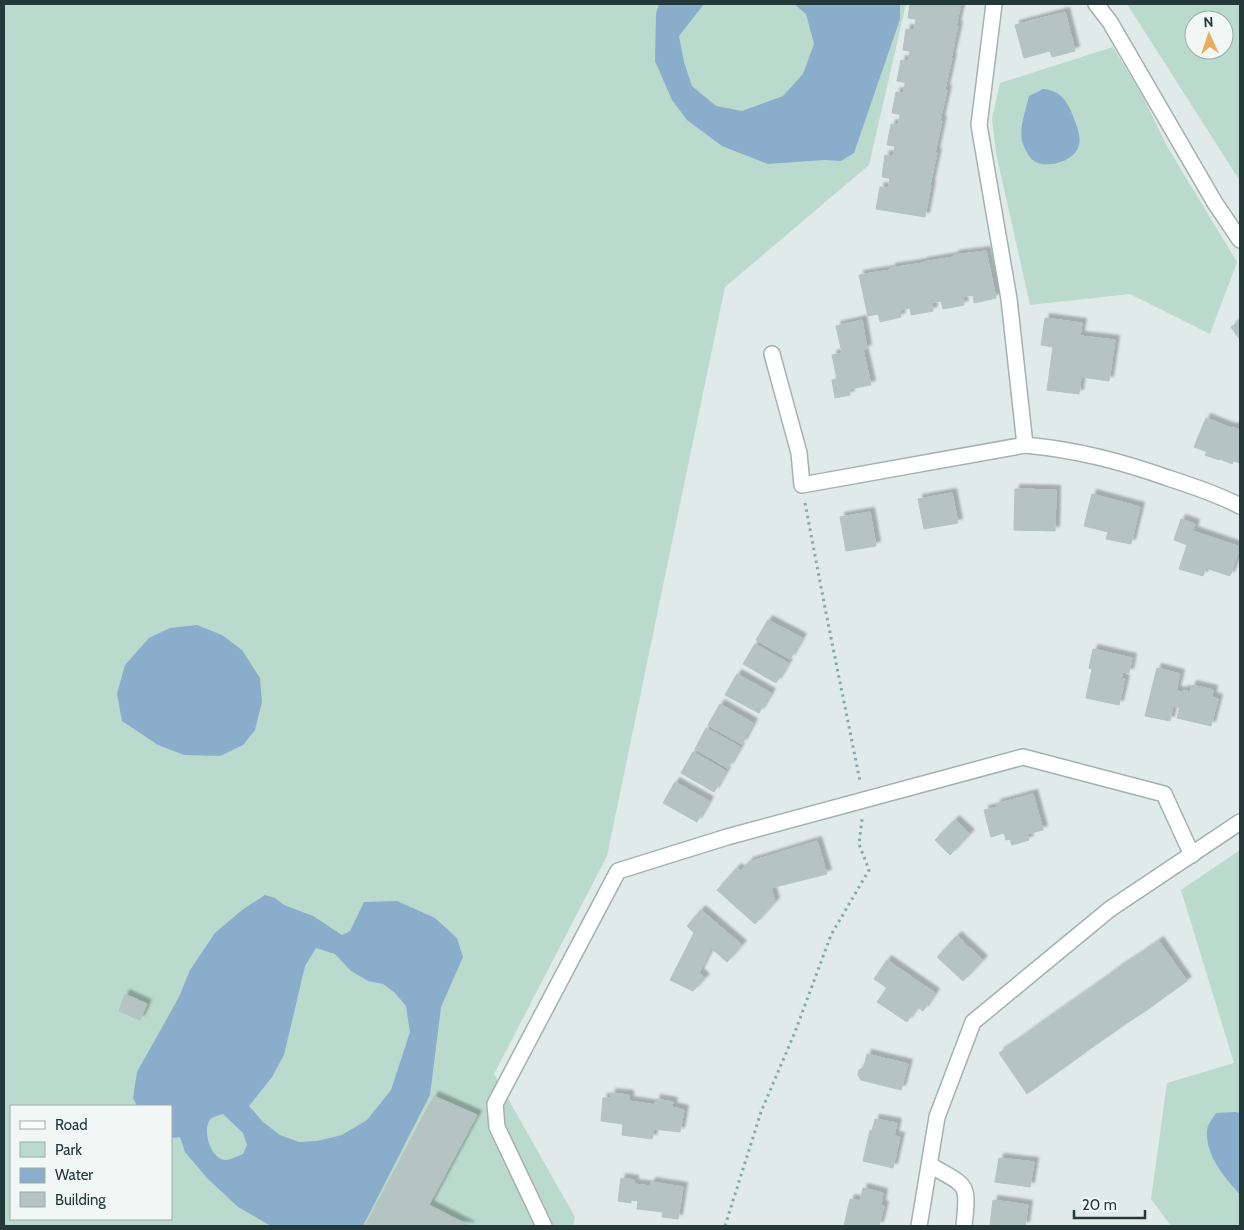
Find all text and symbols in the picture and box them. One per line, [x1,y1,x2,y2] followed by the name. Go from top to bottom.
[1184,10,1234,60] north arrow
[1203,13,1214,31] text: N
[10,1105,172,1220] legend
[55,1116,88,1134] text: Road
[55,1141,82,1159] text: Park
[55,1166,93,1184] text: Water
[1074,1188,1145,1220] scale bar
[55,1191,106,1209] text: Building
[1082,1196,1117,1214] text: 20 m

